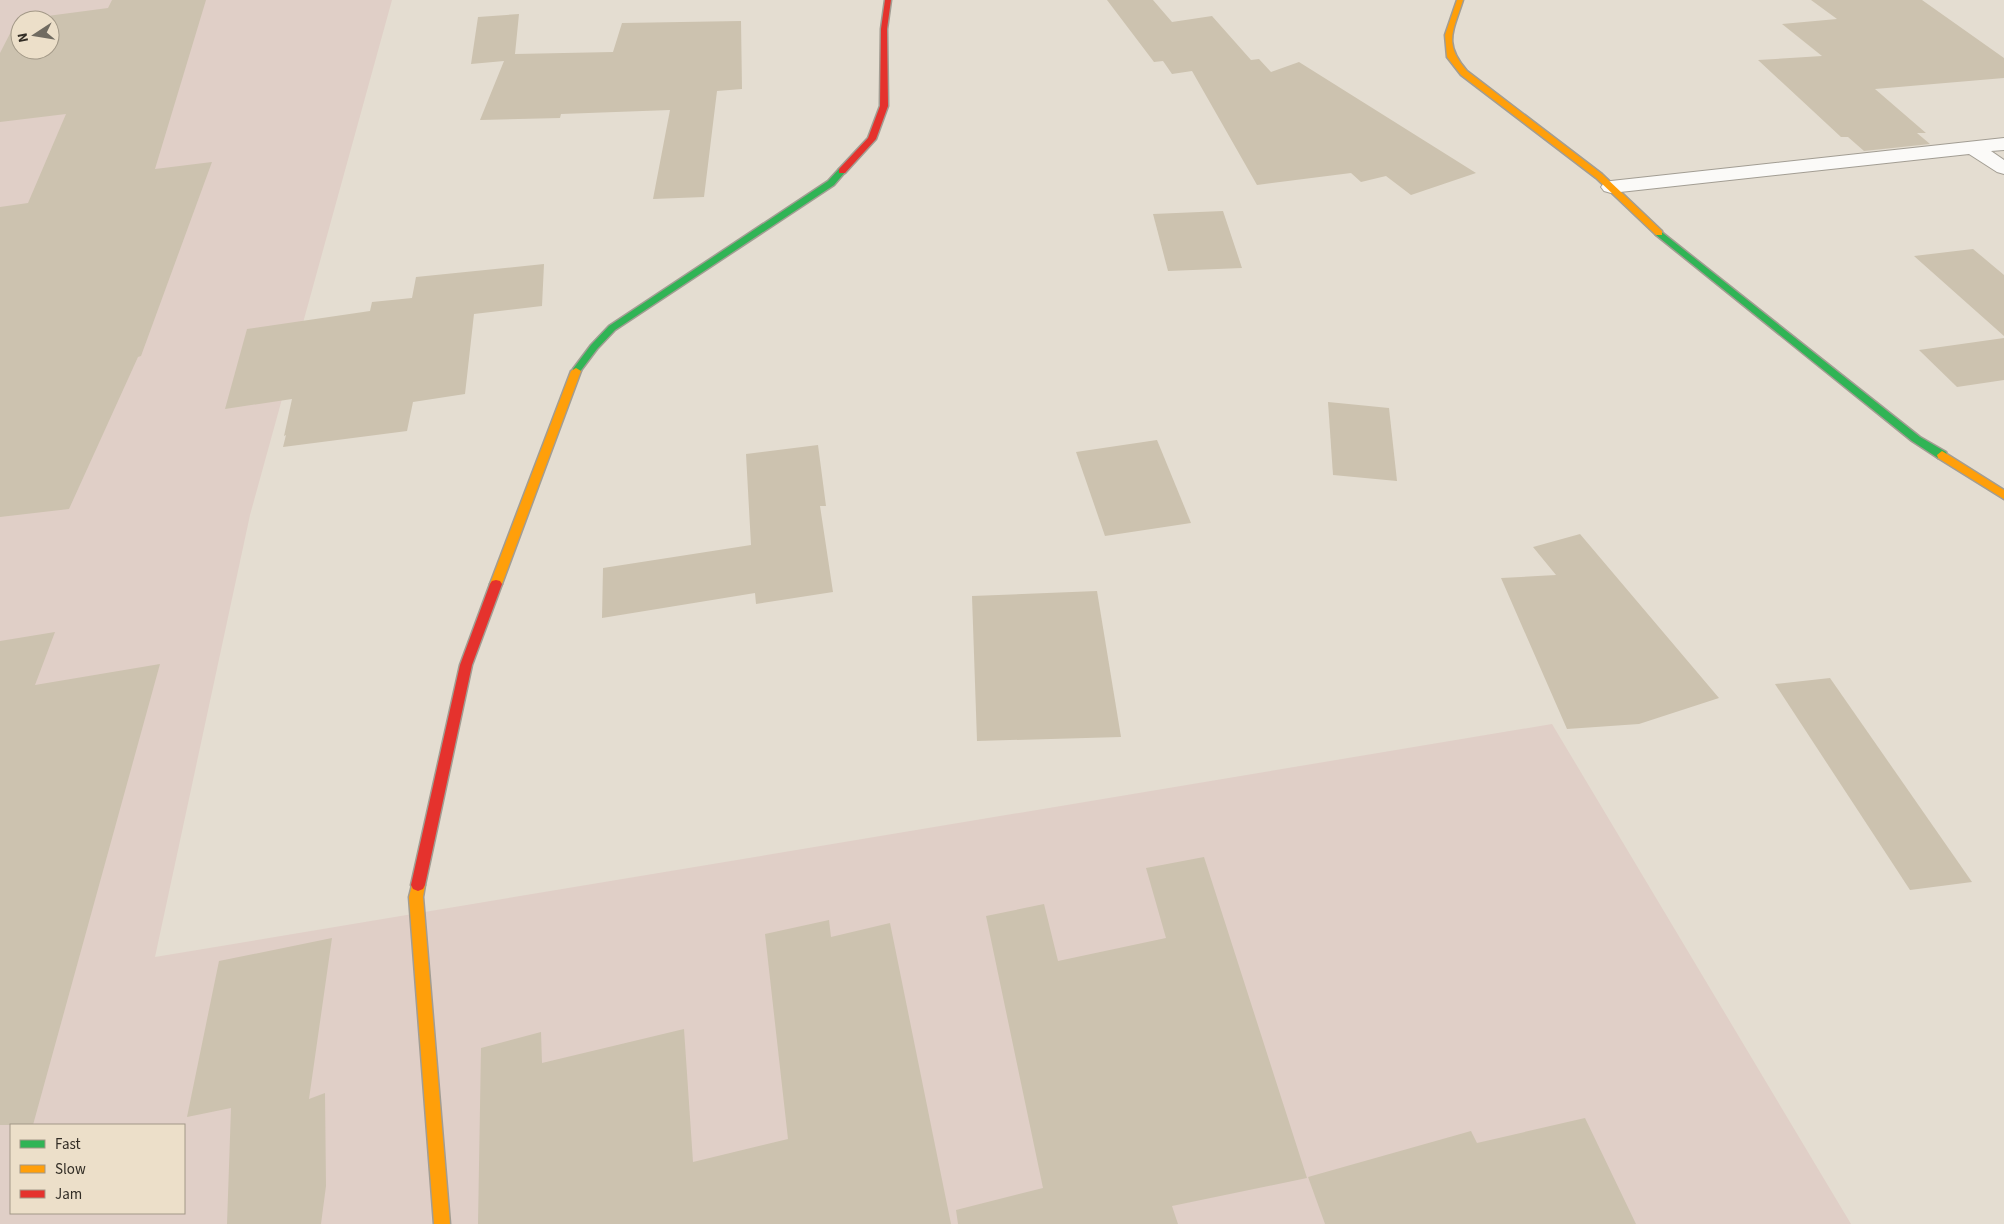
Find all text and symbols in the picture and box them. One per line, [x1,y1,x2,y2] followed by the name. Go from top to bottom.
[10,10,60,60] north arrow
[13,31,34,44] text: N
[10,1124,185,1214] legend
[55,1134,81,1155] text: Fast
[55,1159,86,1180] text: Slow
[55,1184,82,1205] text: Jam

